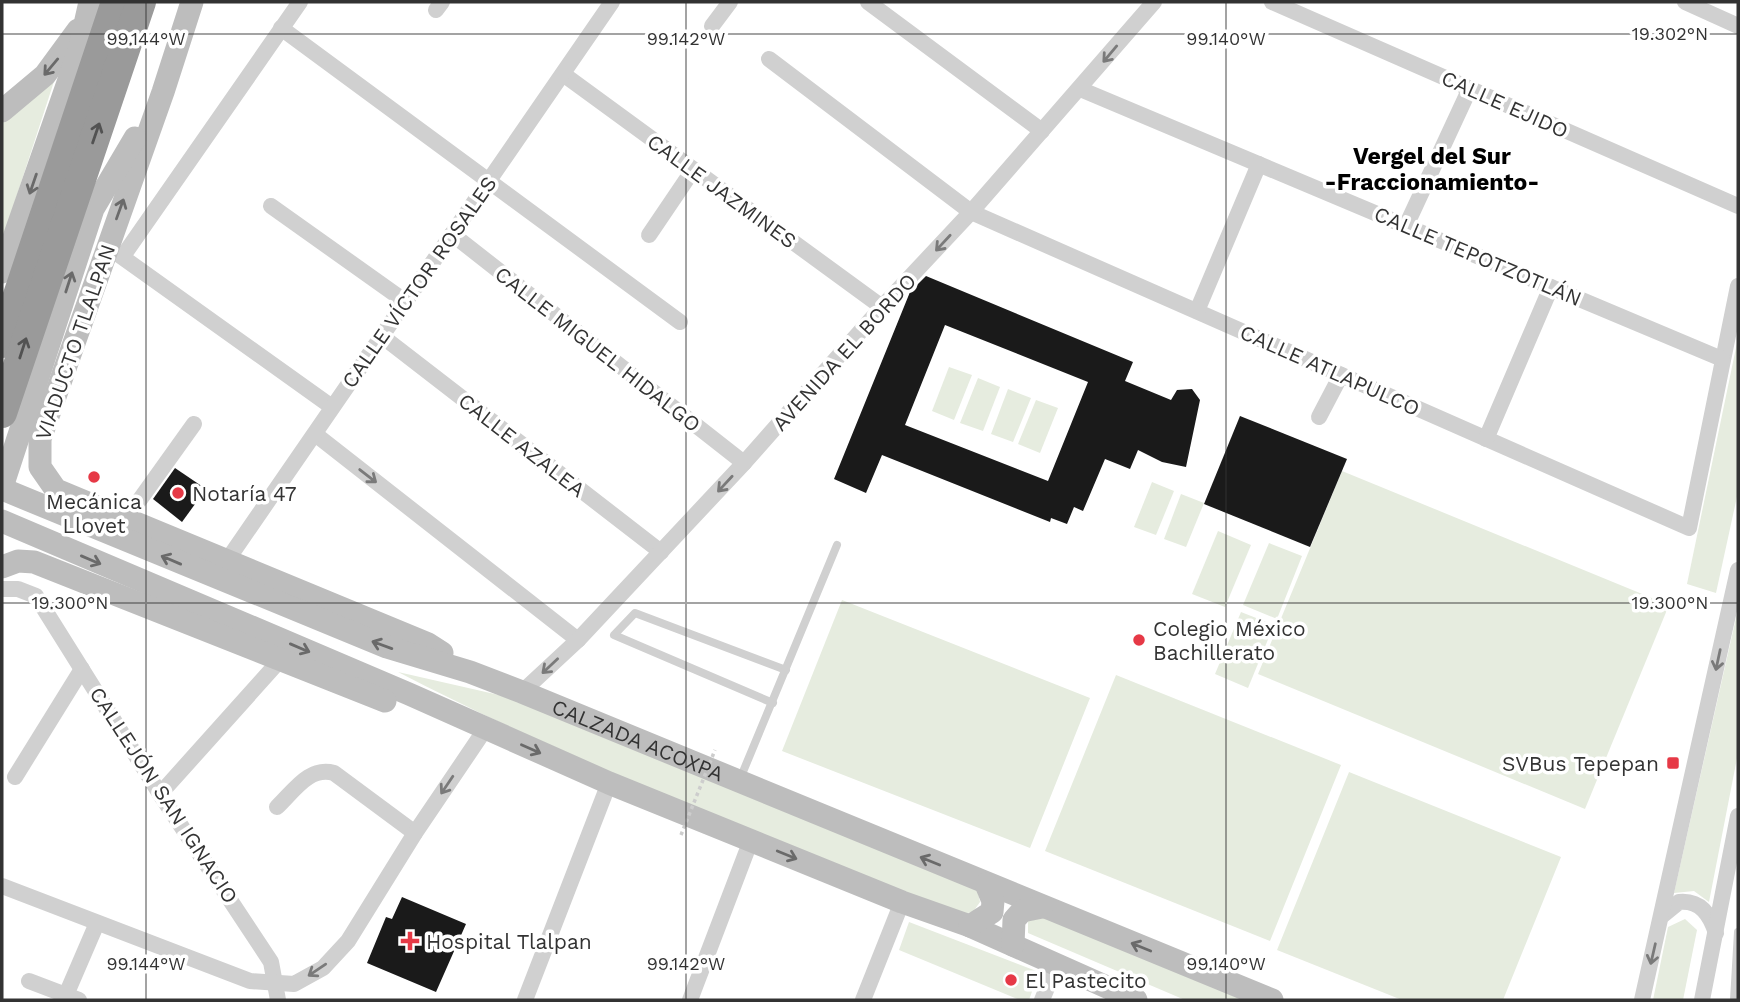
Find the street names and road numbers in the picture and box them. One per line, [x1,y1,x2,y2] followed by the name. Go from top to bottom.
[1438,65,1572,143] street label: CALLE EJIDO
[643,128,801,254] street label: CALLE JAZMINES
[336,171,502,393] street label: CALLE VÍCTOR ROSALES
[1371,201,1585,311] street label: CALLE TEPOTZOTLÁN
[30,241,120,443] street label: VIADUCTO TLALPAN
[490,261,706,437] street label: CALLE MIGUEL HIDALGO
[767,268,921,436] street label: AVENIDA EL BORDO
[1236,319,1424,421] street label: CALLE ATLAPULCO
[454,388,590,502] street label: CALLE AZALEA
[85,682,243,908] street label: CALLEJÓN SAN IGNACIO
[549,693,728,786] street label: CALZADA ACOXPA

